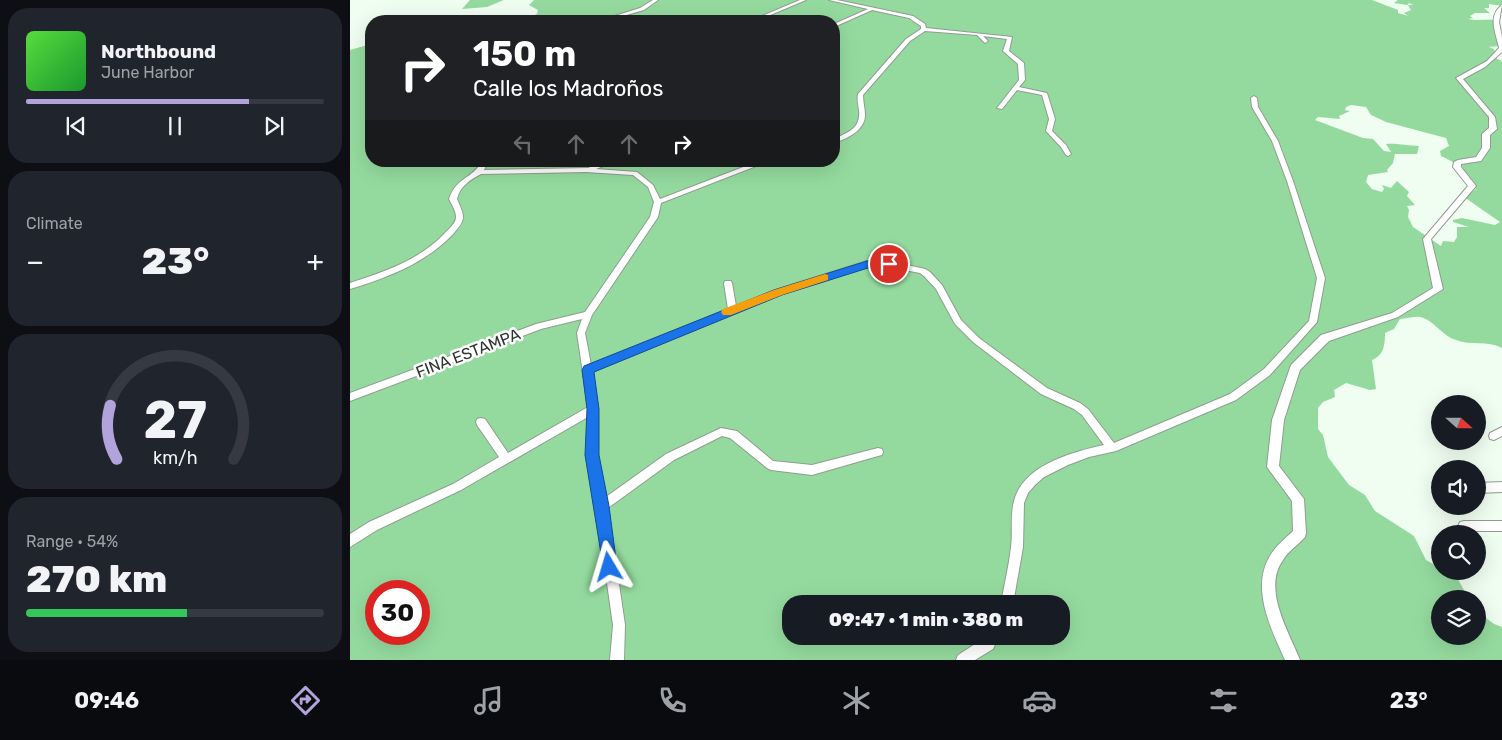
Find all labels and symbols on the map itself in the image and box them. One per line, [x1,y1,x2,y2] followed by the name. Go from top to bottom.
[868,243,910,285] pin
[413,324,523,382] street label: FINA ESTAMPA
[1431,395,1486,450] north arrow
[582,540,634,592] position arrow
[365,580,430,645] speed limit sign: 30

